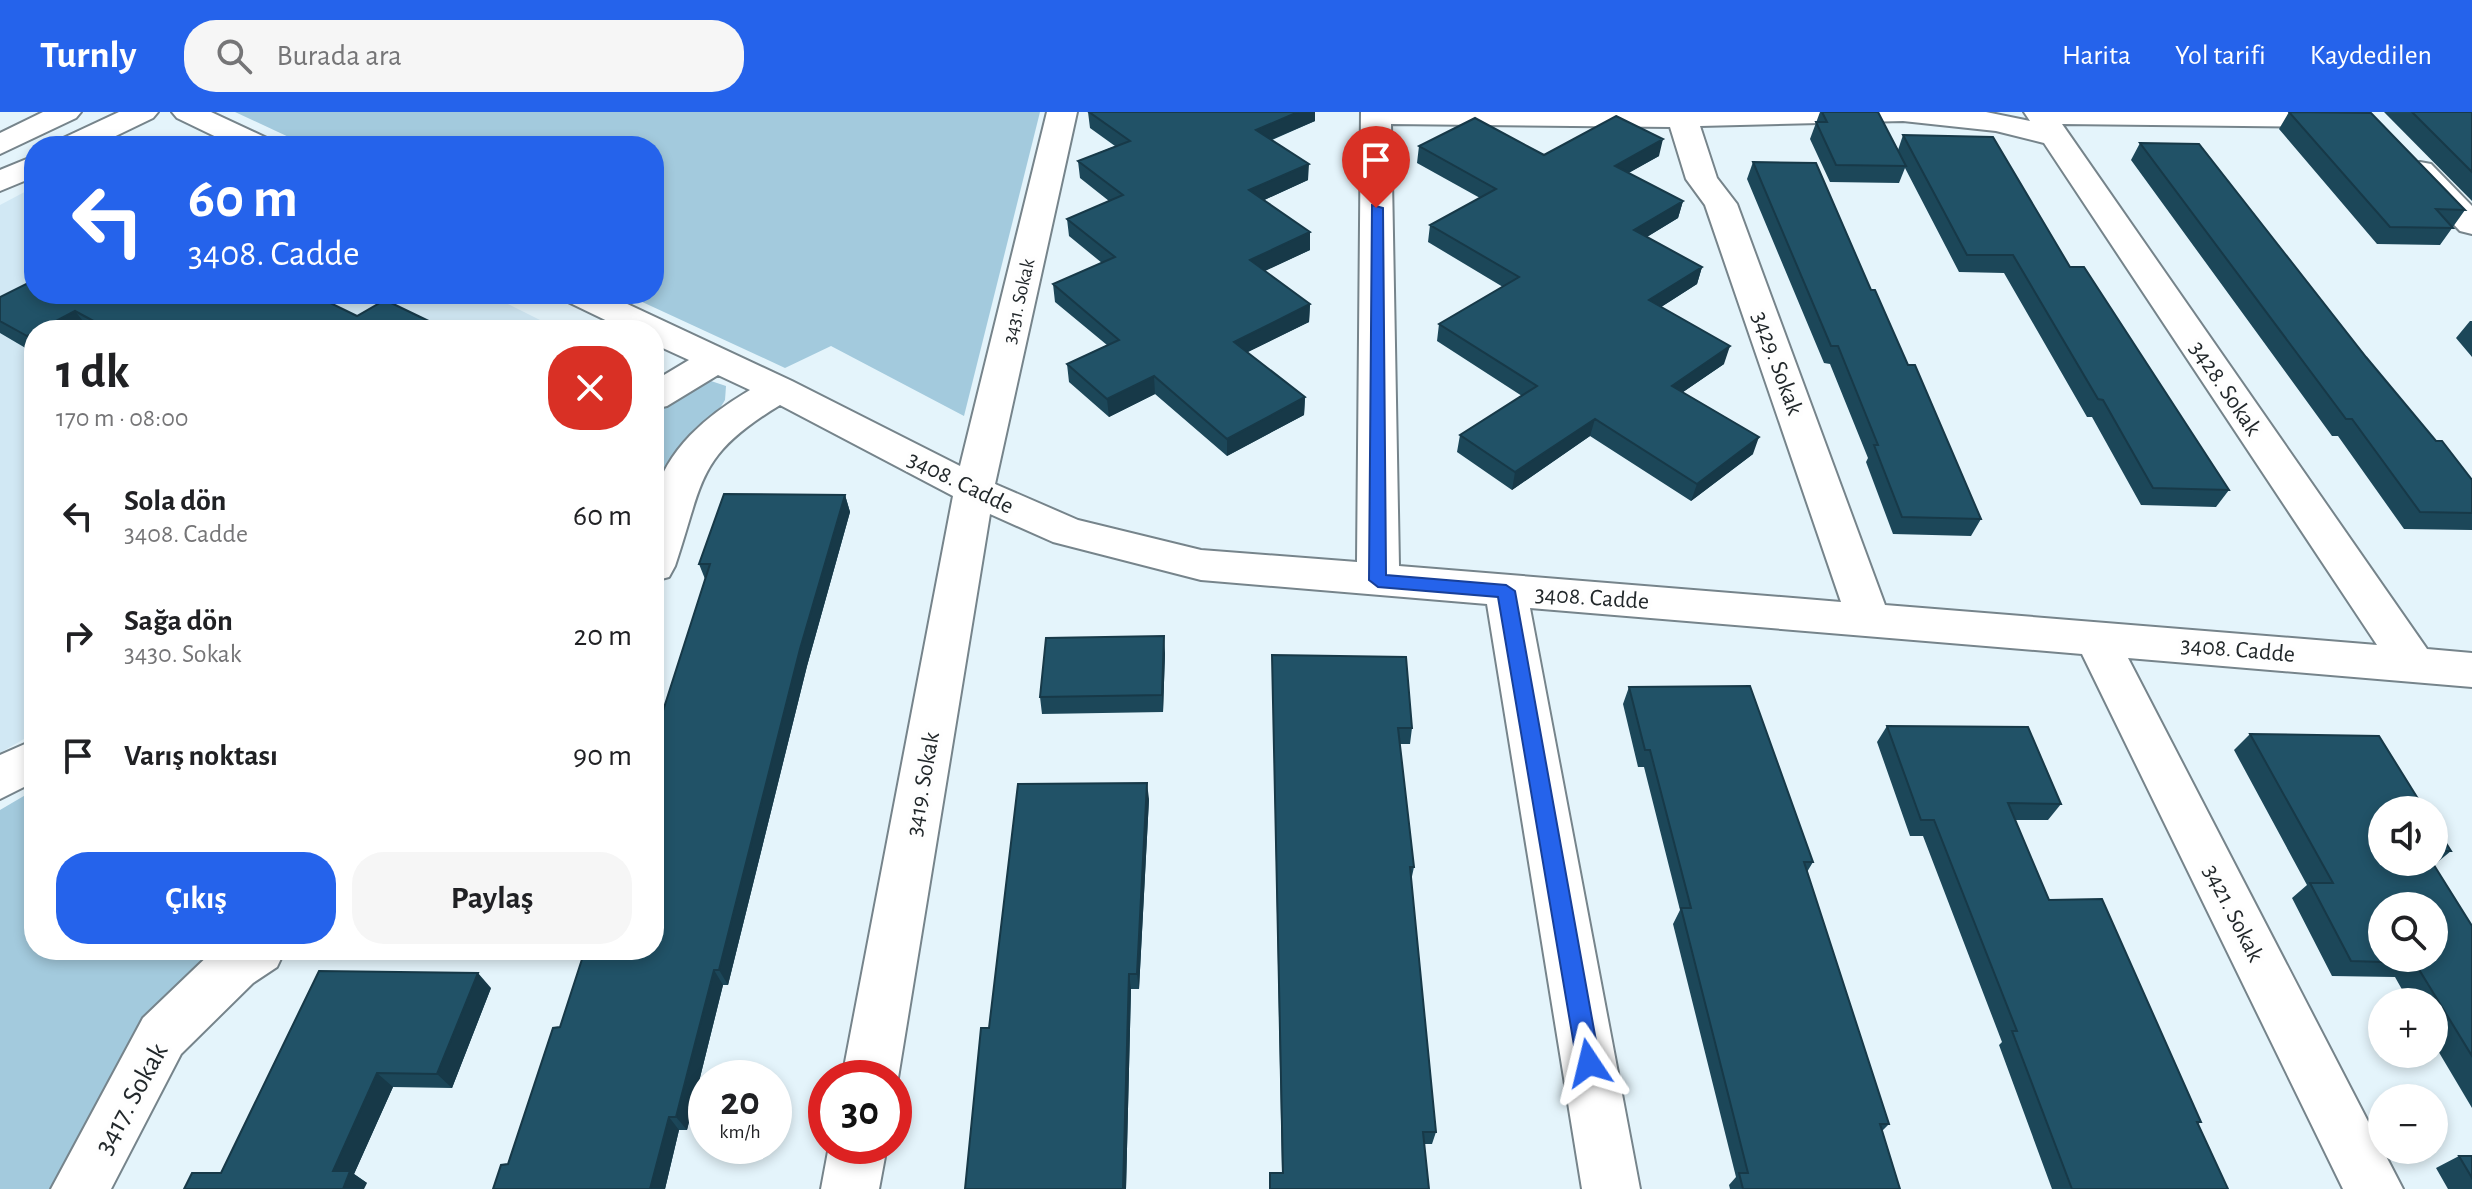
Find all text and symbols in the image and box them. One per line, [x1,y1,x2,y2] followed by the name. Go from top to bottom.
[184,20,744,92] search box
[212,34,256,78] icon: search
[40,37,136,75] text: Turnly
[276,41,402,71] text: Burada ara
[2062,42,2131,70] text: Harita
[2175,42,2266,70] text: Yol tarifi
[2310,42,2432,70] text: Kaydedilen
[1342,126,1410,208] pin
[1354,138,1398,182] icon: arrive
[56,168,160,272] icon: left
[188,171,298,227] text: 60 m
[188,236,360,272] text: 3408. Cadde
[999,257,1038,346] street label: 3431. Sokak
[1747,308,1807,418] street label: 3429. Sokak
[2185,337,2265,440] street label: 3428. Sokak
[548,346,632,430] button: close
[56,349,130,397] text: 1 dk
[56,405,189,431] text: 170 m · 08:00
[904,447,1017,519] street label: 3408. Cadde
[124,486,226,516] text: Sola dön
[56,494,100,538] icon: left
[573,501,632,531] text: 60 m
[124,521,248,547] text: 3408. Cadde
[1534,582,1650,614] street label: 3408. Cadde
[124,606,233,636] text: Sağa dön
[56,614,100,658] icon: right
[574,621,632,651] text: 20 m
[2180,633,2296,667] street label: 3408. Cadde
[124,641,242,667] text: 3430. Sokak
[902,730,944,838] street label: 3419. Sokak
[56,734,100,778] icon: arrive
[124,741,278,771] text: Varış noktası
[573,741,632,771] text: 90 m
[2368,796,2448,1164] map controls
[2368,796,2448,876] button: sound
[56,852,336,944] button: Çıkış
[352,852,632,944] button: Paylaş
[2199,861,2268,966] street label: 3421. Sokak
[2368,892,2448,972] button: search
[2368,988,2448,1068] button: +
[1547,1021,1631,1105] position arrow
[90,1039,174,1159] street label: 3417. Sokak
[808,1060,912,1164] speed limit sign: 30
[720,1082,760,1122] text: 20
[2368,1084,2448,1164] button: −
[719,1122,761,1142] text: km/h

